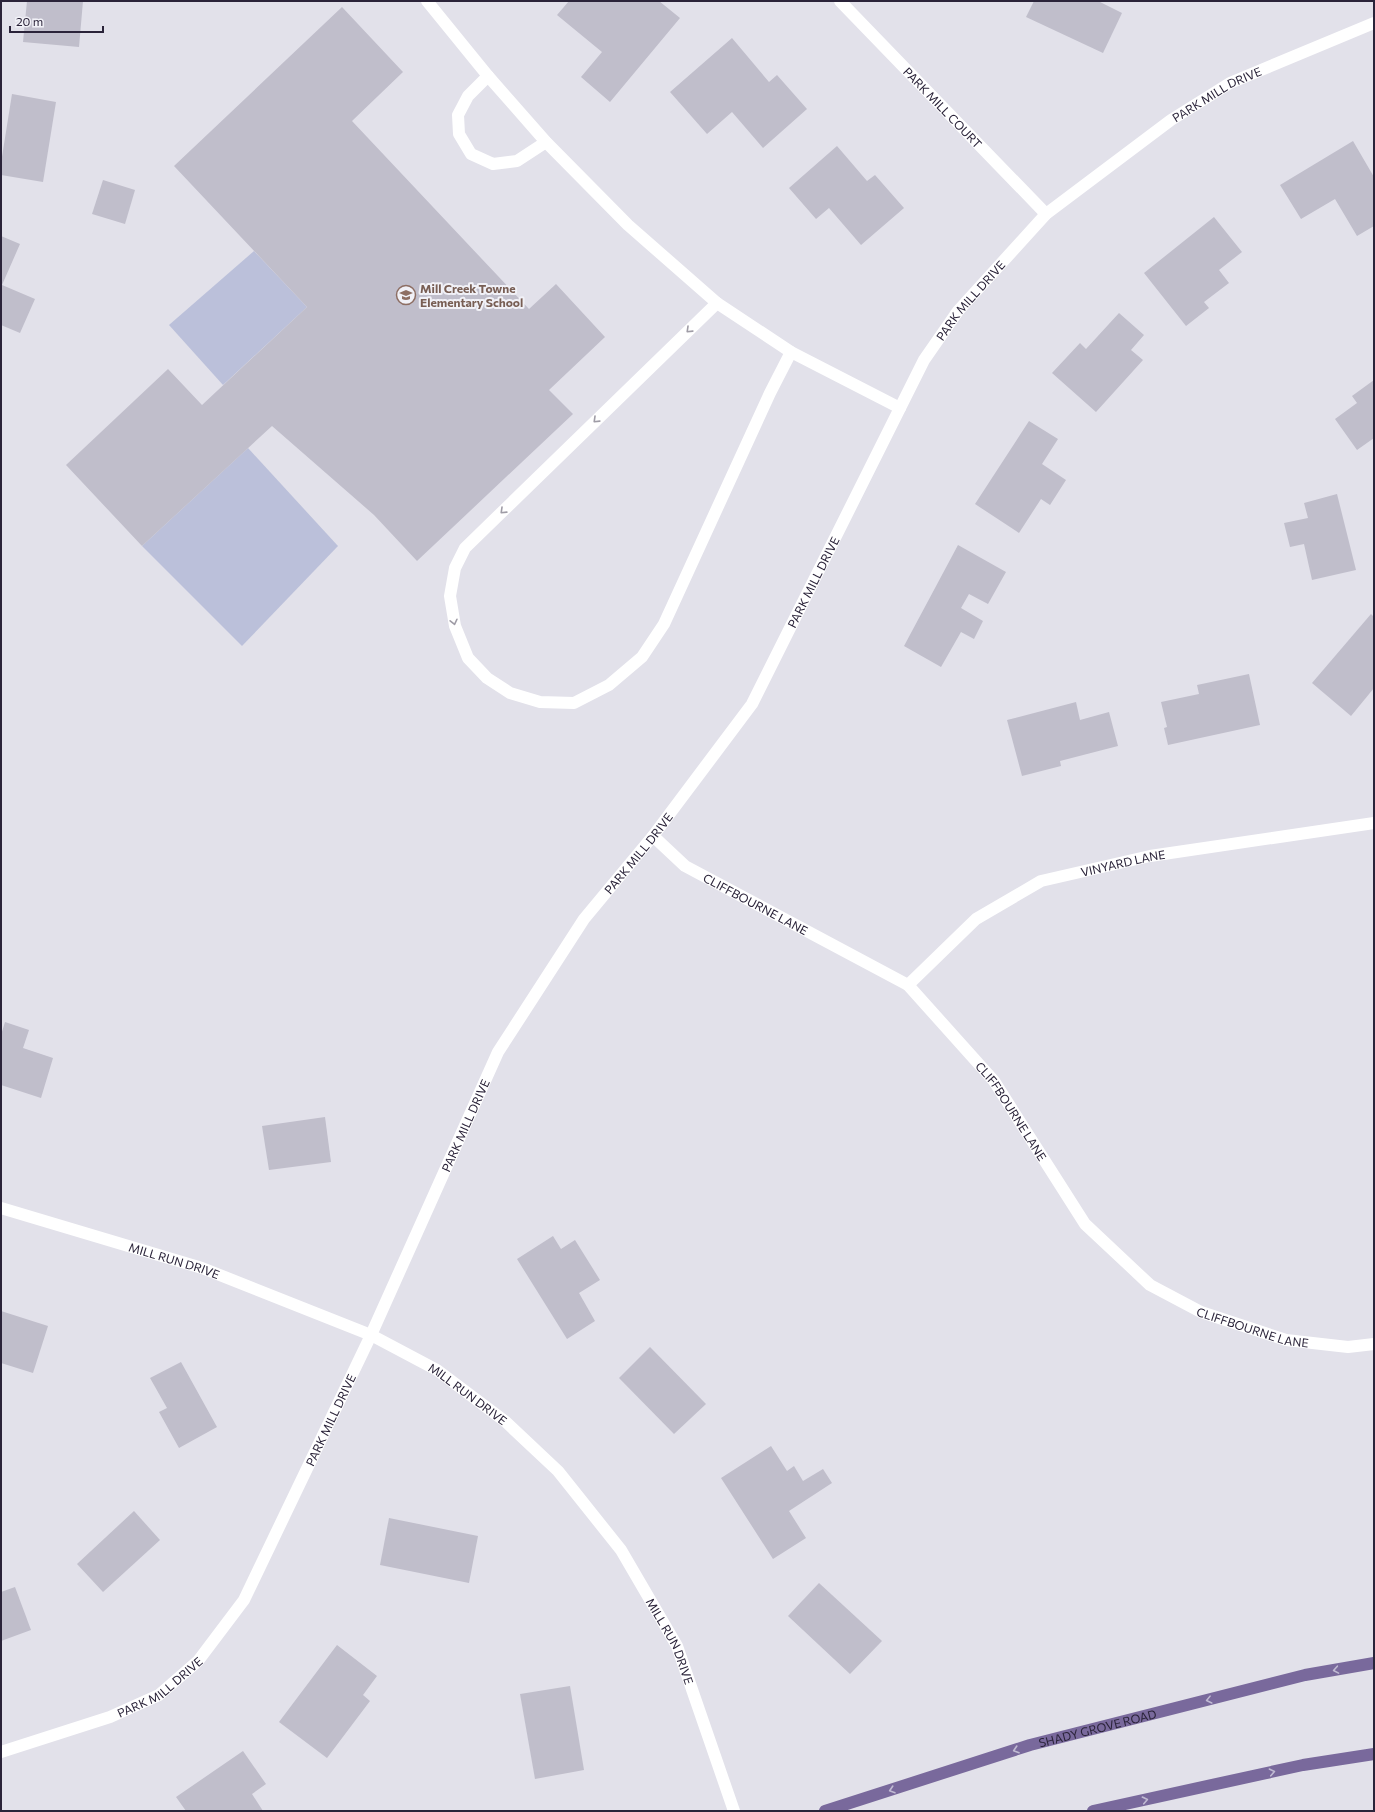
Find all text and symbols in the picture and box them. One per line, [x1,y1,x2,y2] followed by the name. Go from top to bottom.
[10,8,103,34] scale bar
[16,14,43,28] text: 20 m
[901,64,985,151] street label: PARK MILL COURT
[1169,64,1263,125] street label: PARK MILL DRIVE
[933,257,1008,343] street label: PARK MILL DRIVE
[420,281,523,309] place label: Mill Creek Towne Elementary School
[395,284,417,306] school or university icon: Mill Creek Towne Elementary School
[686,325,694,333] one-way arrow
[593,416,601,423] one-way arrow
[500,506,508,514] one-way arrow
[784,534,842,630] street label: PARK MILL DRIVE
[450,619,458,625] one-way arrow
[601,810,675,896] street label: PARK MILL DRIVE
[1079,847,1166,879] street label: VINYARD LANE
[701,870,810,937] street label: CLIFFBOURNE LANE
[973,1059,1050,1163] street label: CLIFFBOURNE LANE
[438,1077,492,1174] street label: PARK MILL DRIVE
[127,1240,222,1281] street label: MILL RUN DRIVE
[1195,1304,1310,1350] street label: CLIFFBOURNE LANE
[426,1360,510,1427] street label: MILL RUN DRIVE
[302,1372,358,1468] street label: PARK MILL DRIVE
[643,1595,697,1686] street label: MILL RUN DRIVE
[115,1654,205,1720] street label: PARK MILL DRIVE
[1332,1665,1339,1674] one-way arrow
[1206,1695,1212,1703] one-way arrow
[1037,1706,1158,1750] street label: SHADY GROVE ROAD
[1012,1745,1019,1754] one-way arrow
[1269,1769,1275,1777] one-way arrow
[888,1785,895,1794] one-way arrow
[1142,1796,1148,1804] one-way arrow

